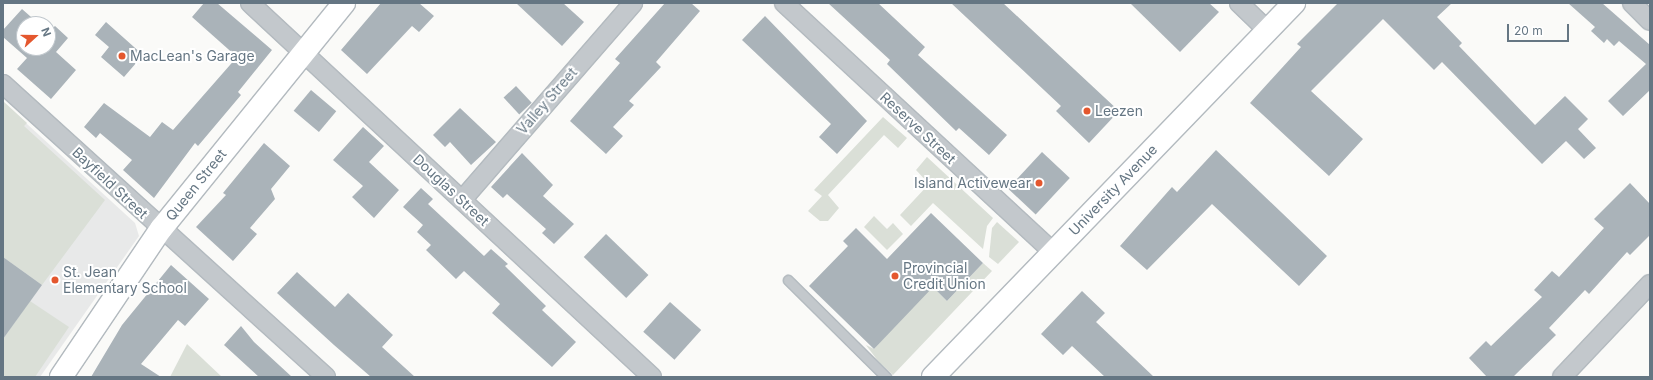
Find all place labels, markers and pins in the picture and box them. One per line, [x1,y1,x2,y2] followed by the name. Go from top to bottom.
[130,48,255,64] place label: MacLean's Garage
[117,51,127,61] marker: MacLean's Garage
[1095,103,1143,119] place label: Leezen
[1082,106,1092,116] marker: Leezen
[914,175,1031,191] place label: Island Activewear
[1034,178,1044,188] marker: Island Activewear
[903,260,986,292] place label: Provincial Credit Union
[63,264,187,296] place label: St. Jean Elementary School
[890,271,900,281] marker: Provincial Credit Union
[50,275,60,285] marker: St. Jean Elementary School

